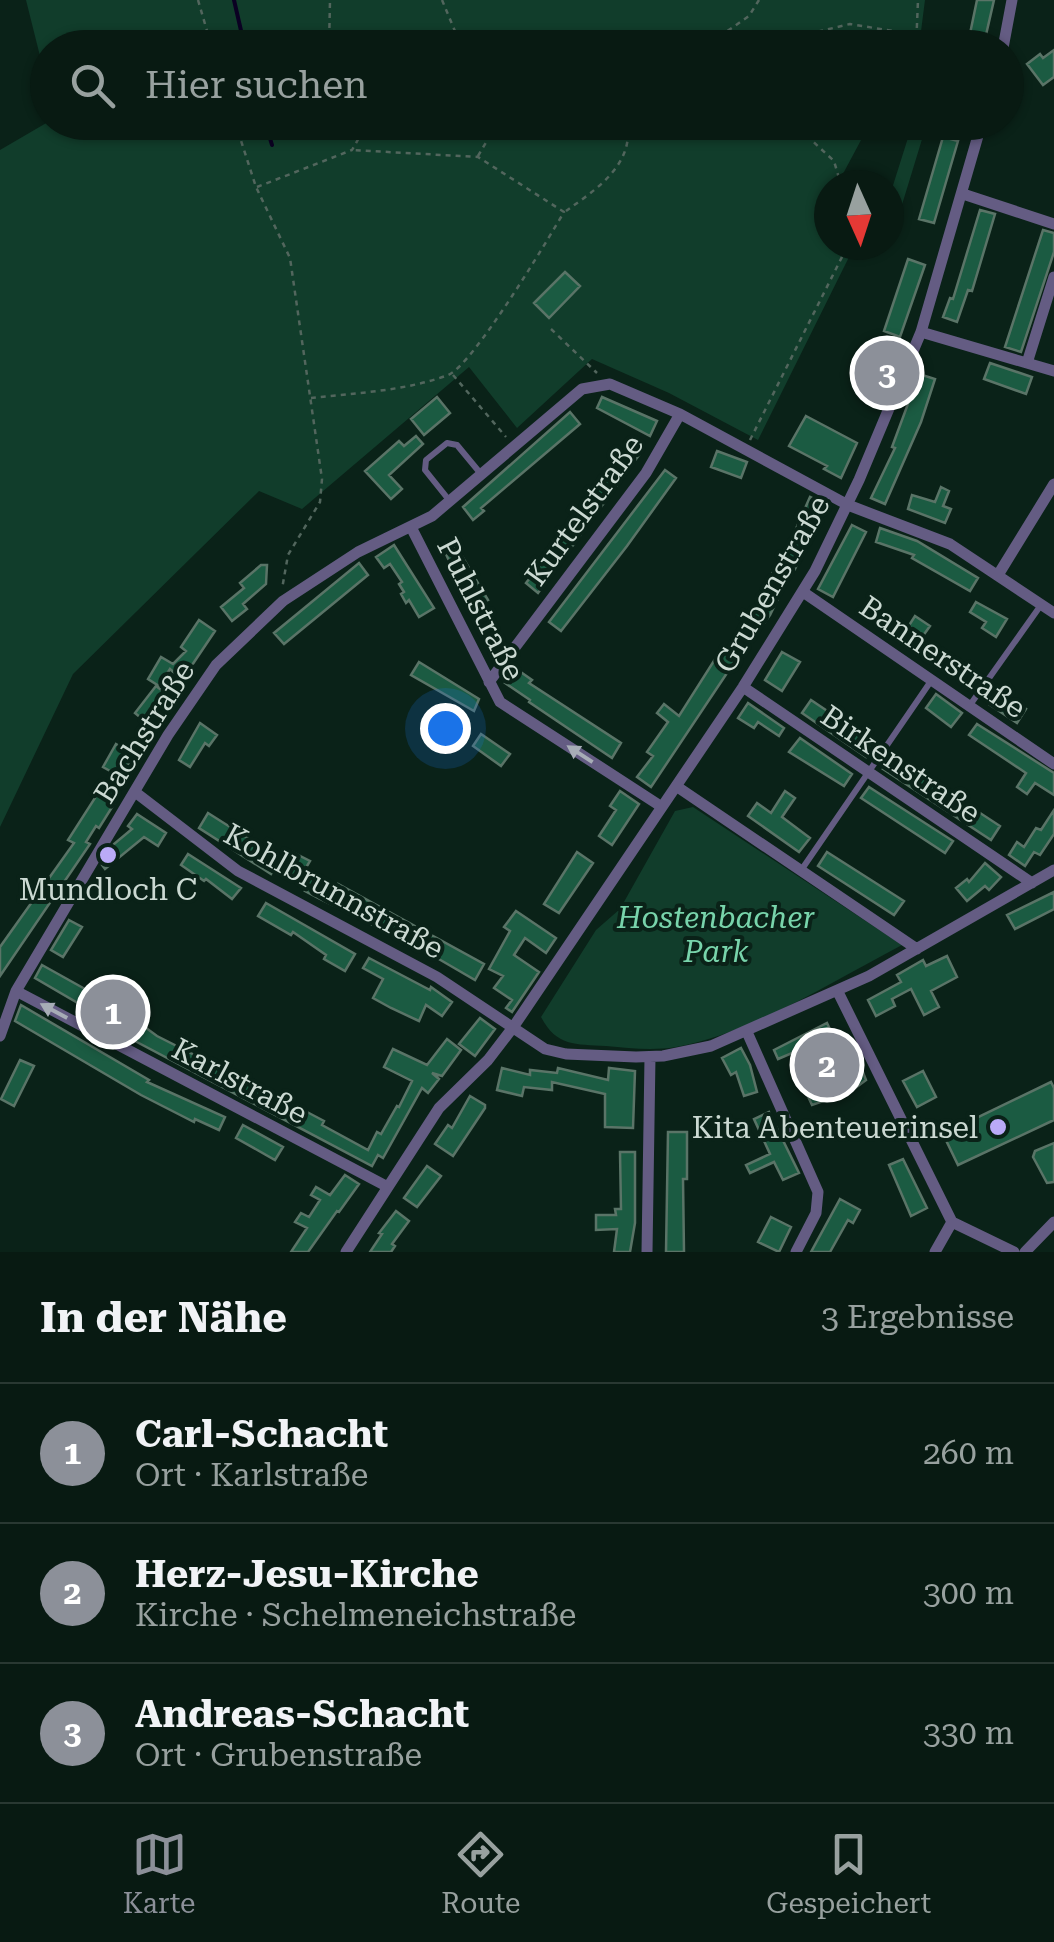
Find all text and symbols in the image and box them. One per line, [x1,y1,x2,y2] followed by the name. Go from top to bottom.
[30,30,1024,140] search box
[65,58,120,113] icon: search
[145,63,368,107] text: Hier suchen
[814,170,904,260] north arrow
[854,336,920,410] pin: 3
[518,428,650,592] street label: Kurtelstraße
[707,489,837,679] street label: Grubenstraße
[430,532,532,686] street label: Puhlstraße
[853,589,1033,725] street label: Bannerstraße
[87,654,201,810] street label: Bachstraße
[815,698,987,830] street label: Birkenstraße
[420,703,471,754] your location
[566,745,594,763] one-way arrow
[218,816,450,966] street label: Kohlbrunnstraße
[97,844,119,866] marker: Mundloch C
[19,872,197,907] place label: Mundloch C
[616,900,815,969] park label: Hostenbacher Park
[80,974,146,1050] pin: 1
[40,1003,69,1020] one-way arrow
[794,1028,860,1102] pin: 2
[166,1031,314,1131] street label: Karlstraße
[692,1110,978,1145] place label: Kita Abenteuerinsel
[987,1116,1009,1138] marker: Kita Abenteuerinsel
[40,1293,287,1342] text: In der Nähe
[821,1298,1014,1336] text: 3 Ergebnisse
[135,1412,388,1456] text: Carl-Schacht
[64,1434,81,1472] text: 1
[923,1434,1014,1472] text: 260 m
[135,1456,368,1494] text: Ort · Karlstraße
[135,1552,479,1596] text: Herz-Jesu-Kirche
[64,1574,81,1612] text: 2
[923,1574,1014,1612] text: 300 m
[135,1596,576,1634] text: Kirche · Schelmeneichstraße
[135,1692,469,1736] text: Andreas-Schacht
[64,1714,81,1752] text: 3
[923,1714,1014,1752] text: 330 m
[135,1736,422,1774] text: Ort · Grubenstraße
[123,1827,195,1920] tab: Karte
[441,1827,520,1920] tab: Route
[766,1827,931,1920] tab: Gespeichert

